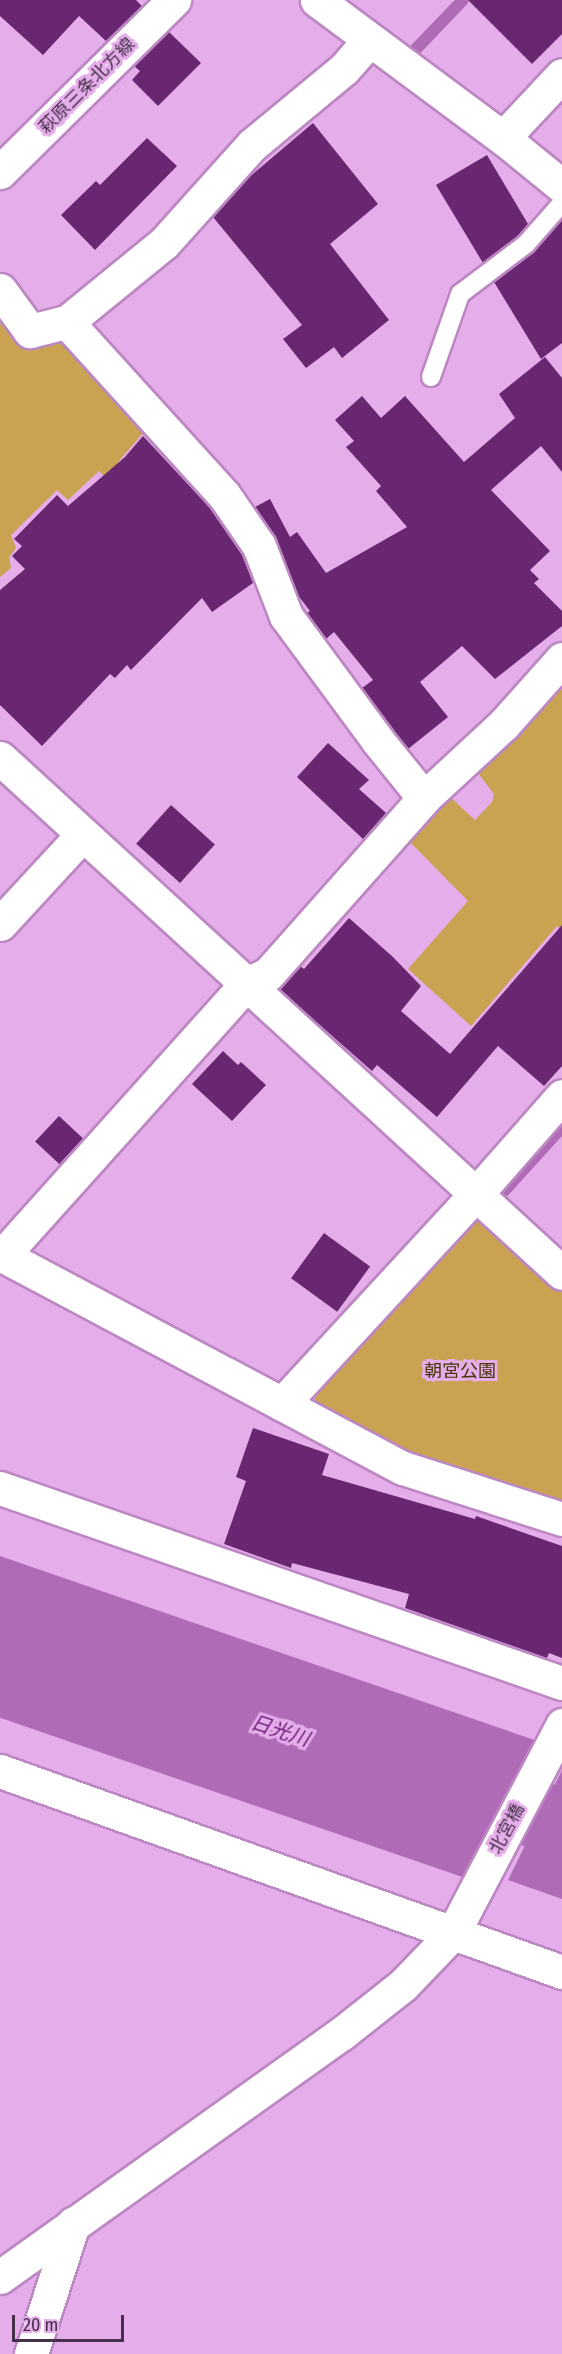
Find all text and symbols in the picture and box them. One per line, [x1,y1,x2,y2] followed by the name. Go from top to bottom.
[35,34,139,138] street label: 萩原三条北方線
[424,1360,496,1382] park label: 朝宮公園
[248,1710,312,1752] water label: 日光川
[485,1800,529,1858] street label: 北宮橋
[15,2303,128,2341] scale bar
[23,2314,58,2336] text: 20 m

